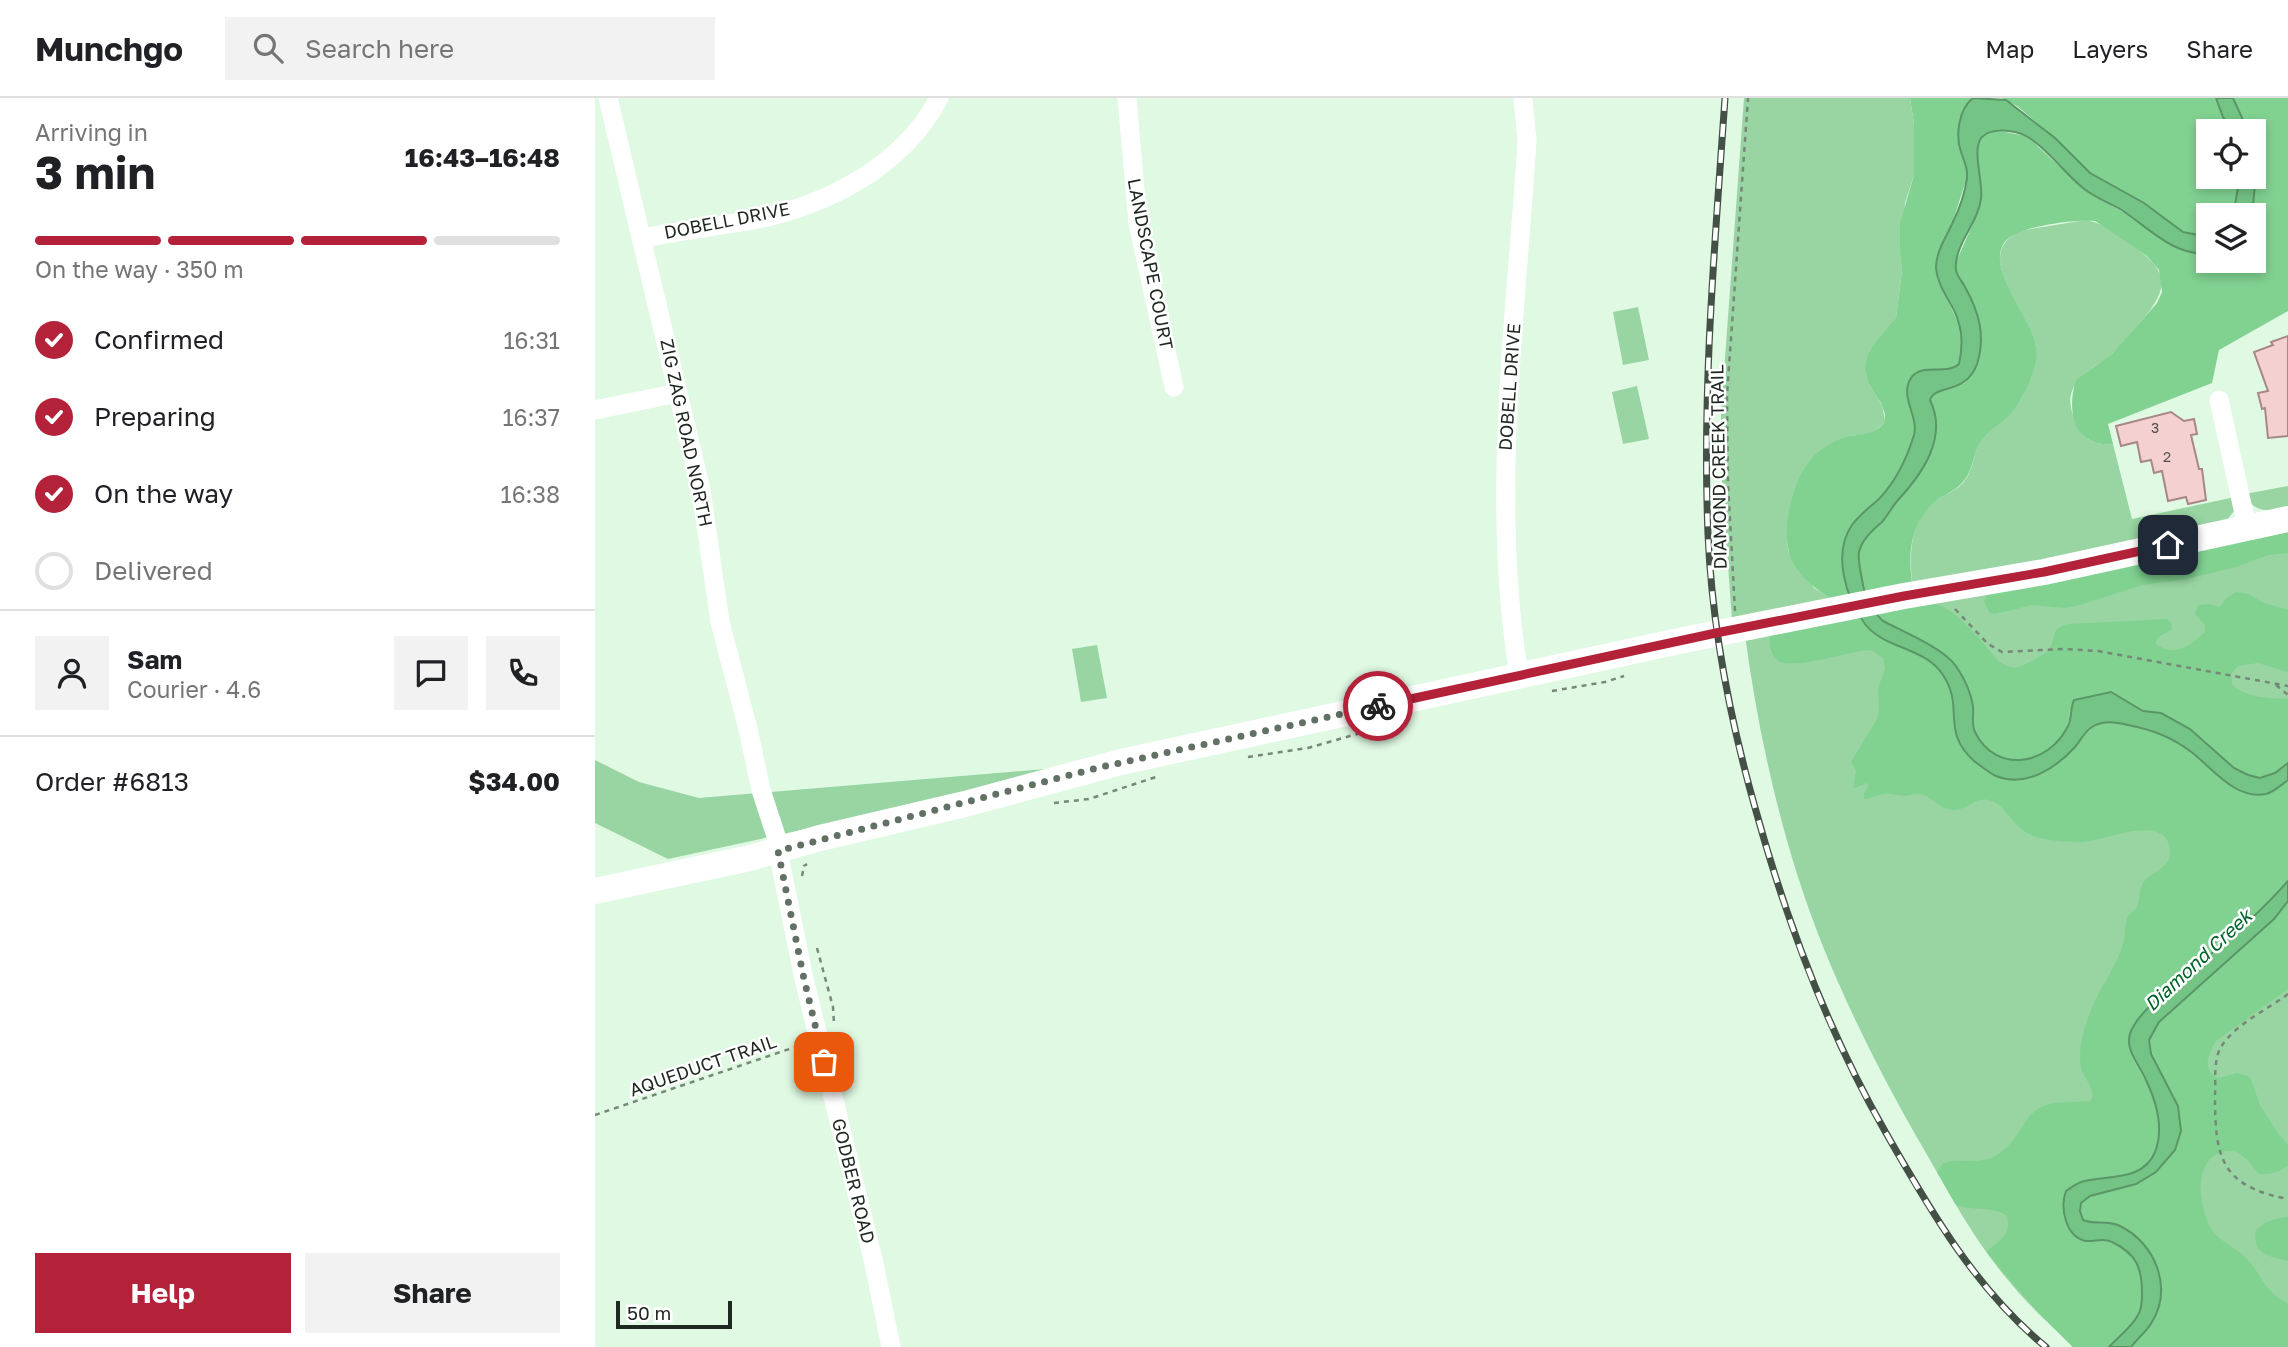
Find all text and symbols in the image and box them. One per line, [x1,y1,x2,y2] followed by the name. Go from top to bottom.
[225,17,715,80] search box
[35,29,183,68] text: Munchgo
[249,29,287,67] icon: search
[305,33,454,64] text: Search here
[1985,34,2034,63] text: Map
[2072,34,2148,63] text: Layers
[2186,34,2253,63] text: Share
[35,118,148,146] text: Arriving in
[2196,119,2266,273] map controls
[2196,119,2266,189] button: locate
[405,142,560,173] text: 16:43–16:48
[35,144,155,199] text: 3 min
[1124,176,1178,351] street label: LANDSCAPE COURT
[662,197,791,243] street label: DOBELL DRIVE
[2196,203,2266,273] button: layers
[35,255,244,283] text: On the way · 350 m
[35,321,73,359] icon: check
[1494,323,1524,451] street label: DOBELL DRIVE
[94,324,224,355] text: Confirmed
[503,326,560,354] text: 16:31
[656,337,718,529] street label: ZIG ZAG ROAD NORTH
[1705,365,1731,570] street label: DIAMOND CREEK TRAIL
[35,398,73,436] icon: check
[94,401,216,432] text: Preparing
[502,403,560,431] text: 16:37
[2151,419,2159,436] house number: 3
[2163,448,2171,465] house number: 2
[35,475,73,513] icon: check
[94,478,233,509] text: On the way
[501,480,560,508] text: 16:38
[2138,515,2198,575] pin
[2149,526,2187,564] icon: home
[94,555,213,586] text: Delivered
[35,636,109,710] button: person
[394,636,468,710] button: chat
[486,636,560,710] button: phone
[127,644,182,675] text: Sam
[1343,671,1413,741] courier
[127,675,261,703] text: Courier · 4.6
[1359,687,1397,725] icon: bike
[35,766,189,797] text: Order #6813
[468,766,560,797] text: $34.00
[2139,902,2258,1015] water label: Diamond Creek
[626,1030,779,1100] street label: AQUEDUCT TRAIL
[794,1032,854,1092] pin
[805,1043,843,1081] icon: bag
[828,1116,880,1246] street label: GODBER ROAD
[35,1253,291,1333] button: Help
[305,1253,560,1333] button: Share
[616,1298,731,1330] scale bar
[627,1301,671,1324] text: 50 m

